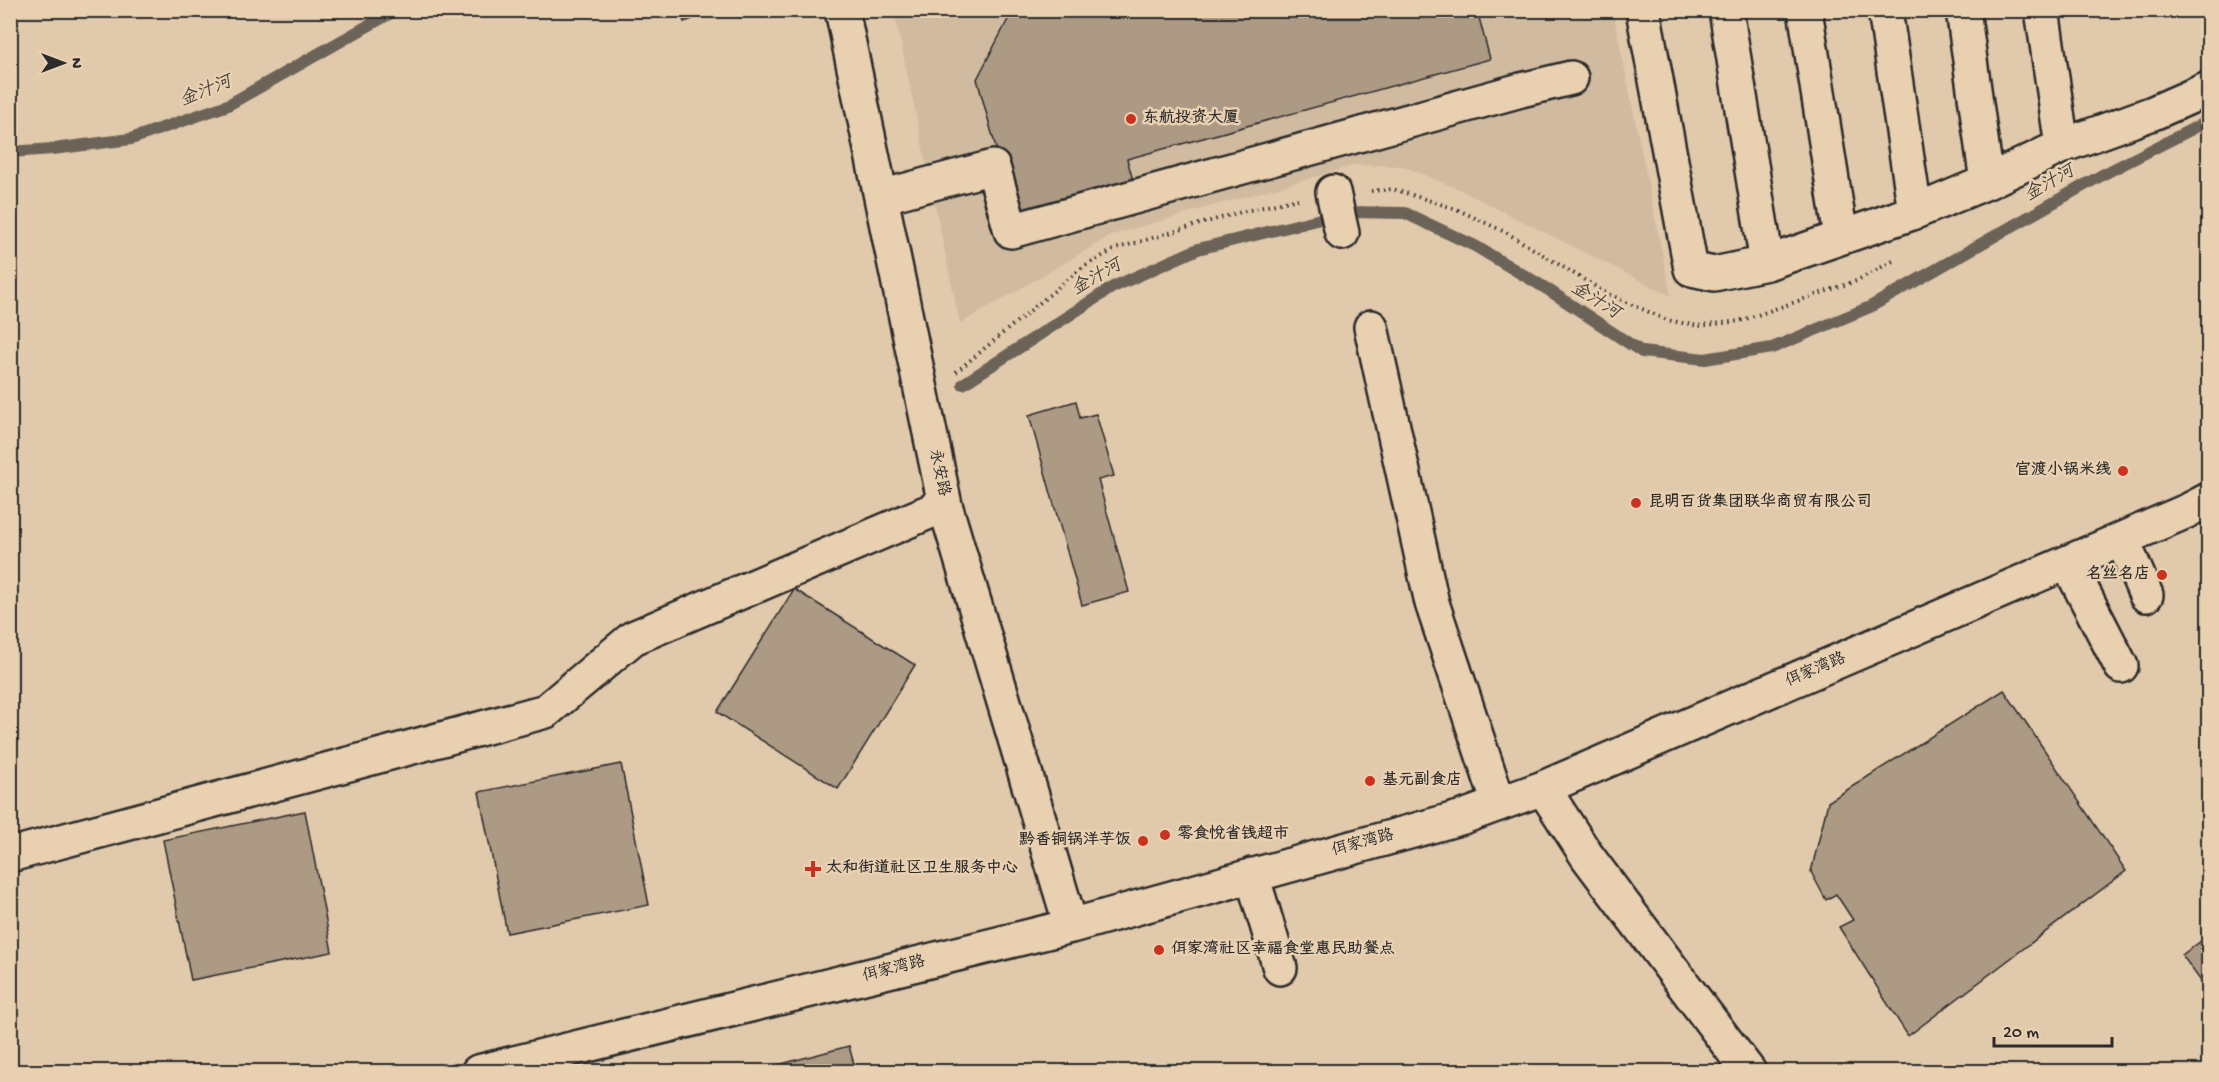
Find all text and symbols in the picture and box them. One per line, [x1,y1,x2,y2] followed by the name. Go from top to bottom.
[33,33,93,93] north arrow
[65,58,84,69] text: N
[177,70,238,112] water label: 金汁河
[1143,107,1239,129] place label: 东航投资大厦
[1124,112,1138,126] marker: 东航投资大厦
[2021,159,2081,207] water label: 金汁河
[1068,253,1128,301] water label: 金汁河
[1567,277,1627,326] water label: 金汁河
[924,447,954,498] street label: 永安路
[2015,460,2111,481] place label: 官渡小锅米线
[2116,464,2130,478] marker: 官渡小锅米线
[1648,492,1872,513] place label: 昆明百货集团联华商贸有限公司
[1629,496,1643,510] marker: 昆明百货集团联华商贸有限公司
[2086,564,2150,585] place label: 名丝名店
[2155,568,2169,582] marker: 名丝名店
[1782,648,1849,692] street label: 佴家湾路
[1382,770,1462,791] place label: 基元副食店
[1363,774,1377,788] marker: 基元副食店
[1177,824,1289,845] place label: 零食悦省钱超市
[1329,825,1396,861] street label: 佴家湾路
[1158,828,1172,842] marker: 零食悦省钱超市
[1019,830,1131,851] place label: 黔香铜锅洋芋饭
[1136,834,1150,848] marker: 黔香铜锅洋芋饭
[826,858,1018,879] place label: 太和街道社区卫生服务中心
[804,860,822,878] marker: 太和街道社区卫生服务中心
[1171,939,1395,960] place label: 佴家湾社区幸福食堂惠民助餐点
[1152,943,1166,957] marker: 佴家湾社区幸福食堂惠民助餐点
[860,951,927,987] street label: 佴家湾路
[1994,1010,2112,1048] scale bar
[2003,1023,2039,1044] text: 20 m

